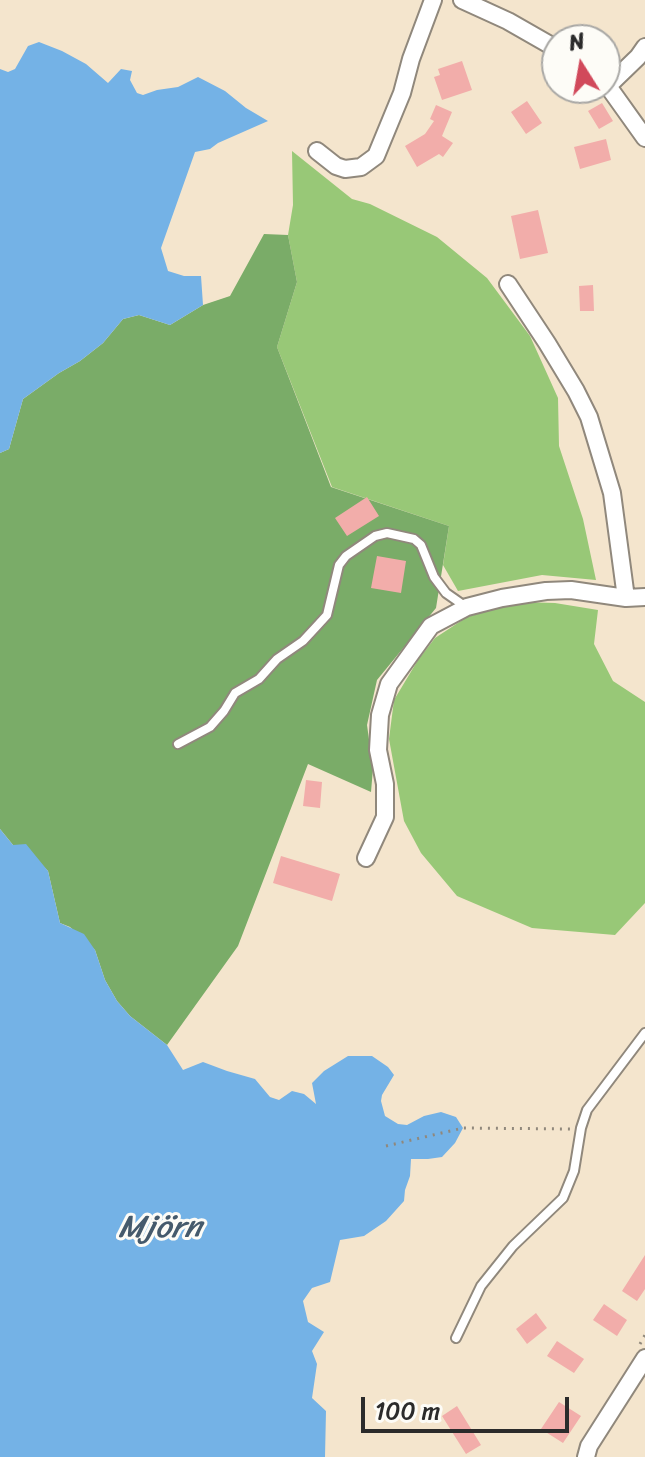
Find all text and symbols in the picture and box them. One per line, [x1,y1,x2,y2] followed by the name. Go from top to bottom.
[566,21,588,63] text: N
[541,24,621,104] north arrow
[118,1210,202,1248] water label: Mjörn
[365,1381,573,1431] scale bar
[375,1390,440,1432] text: 100 m

